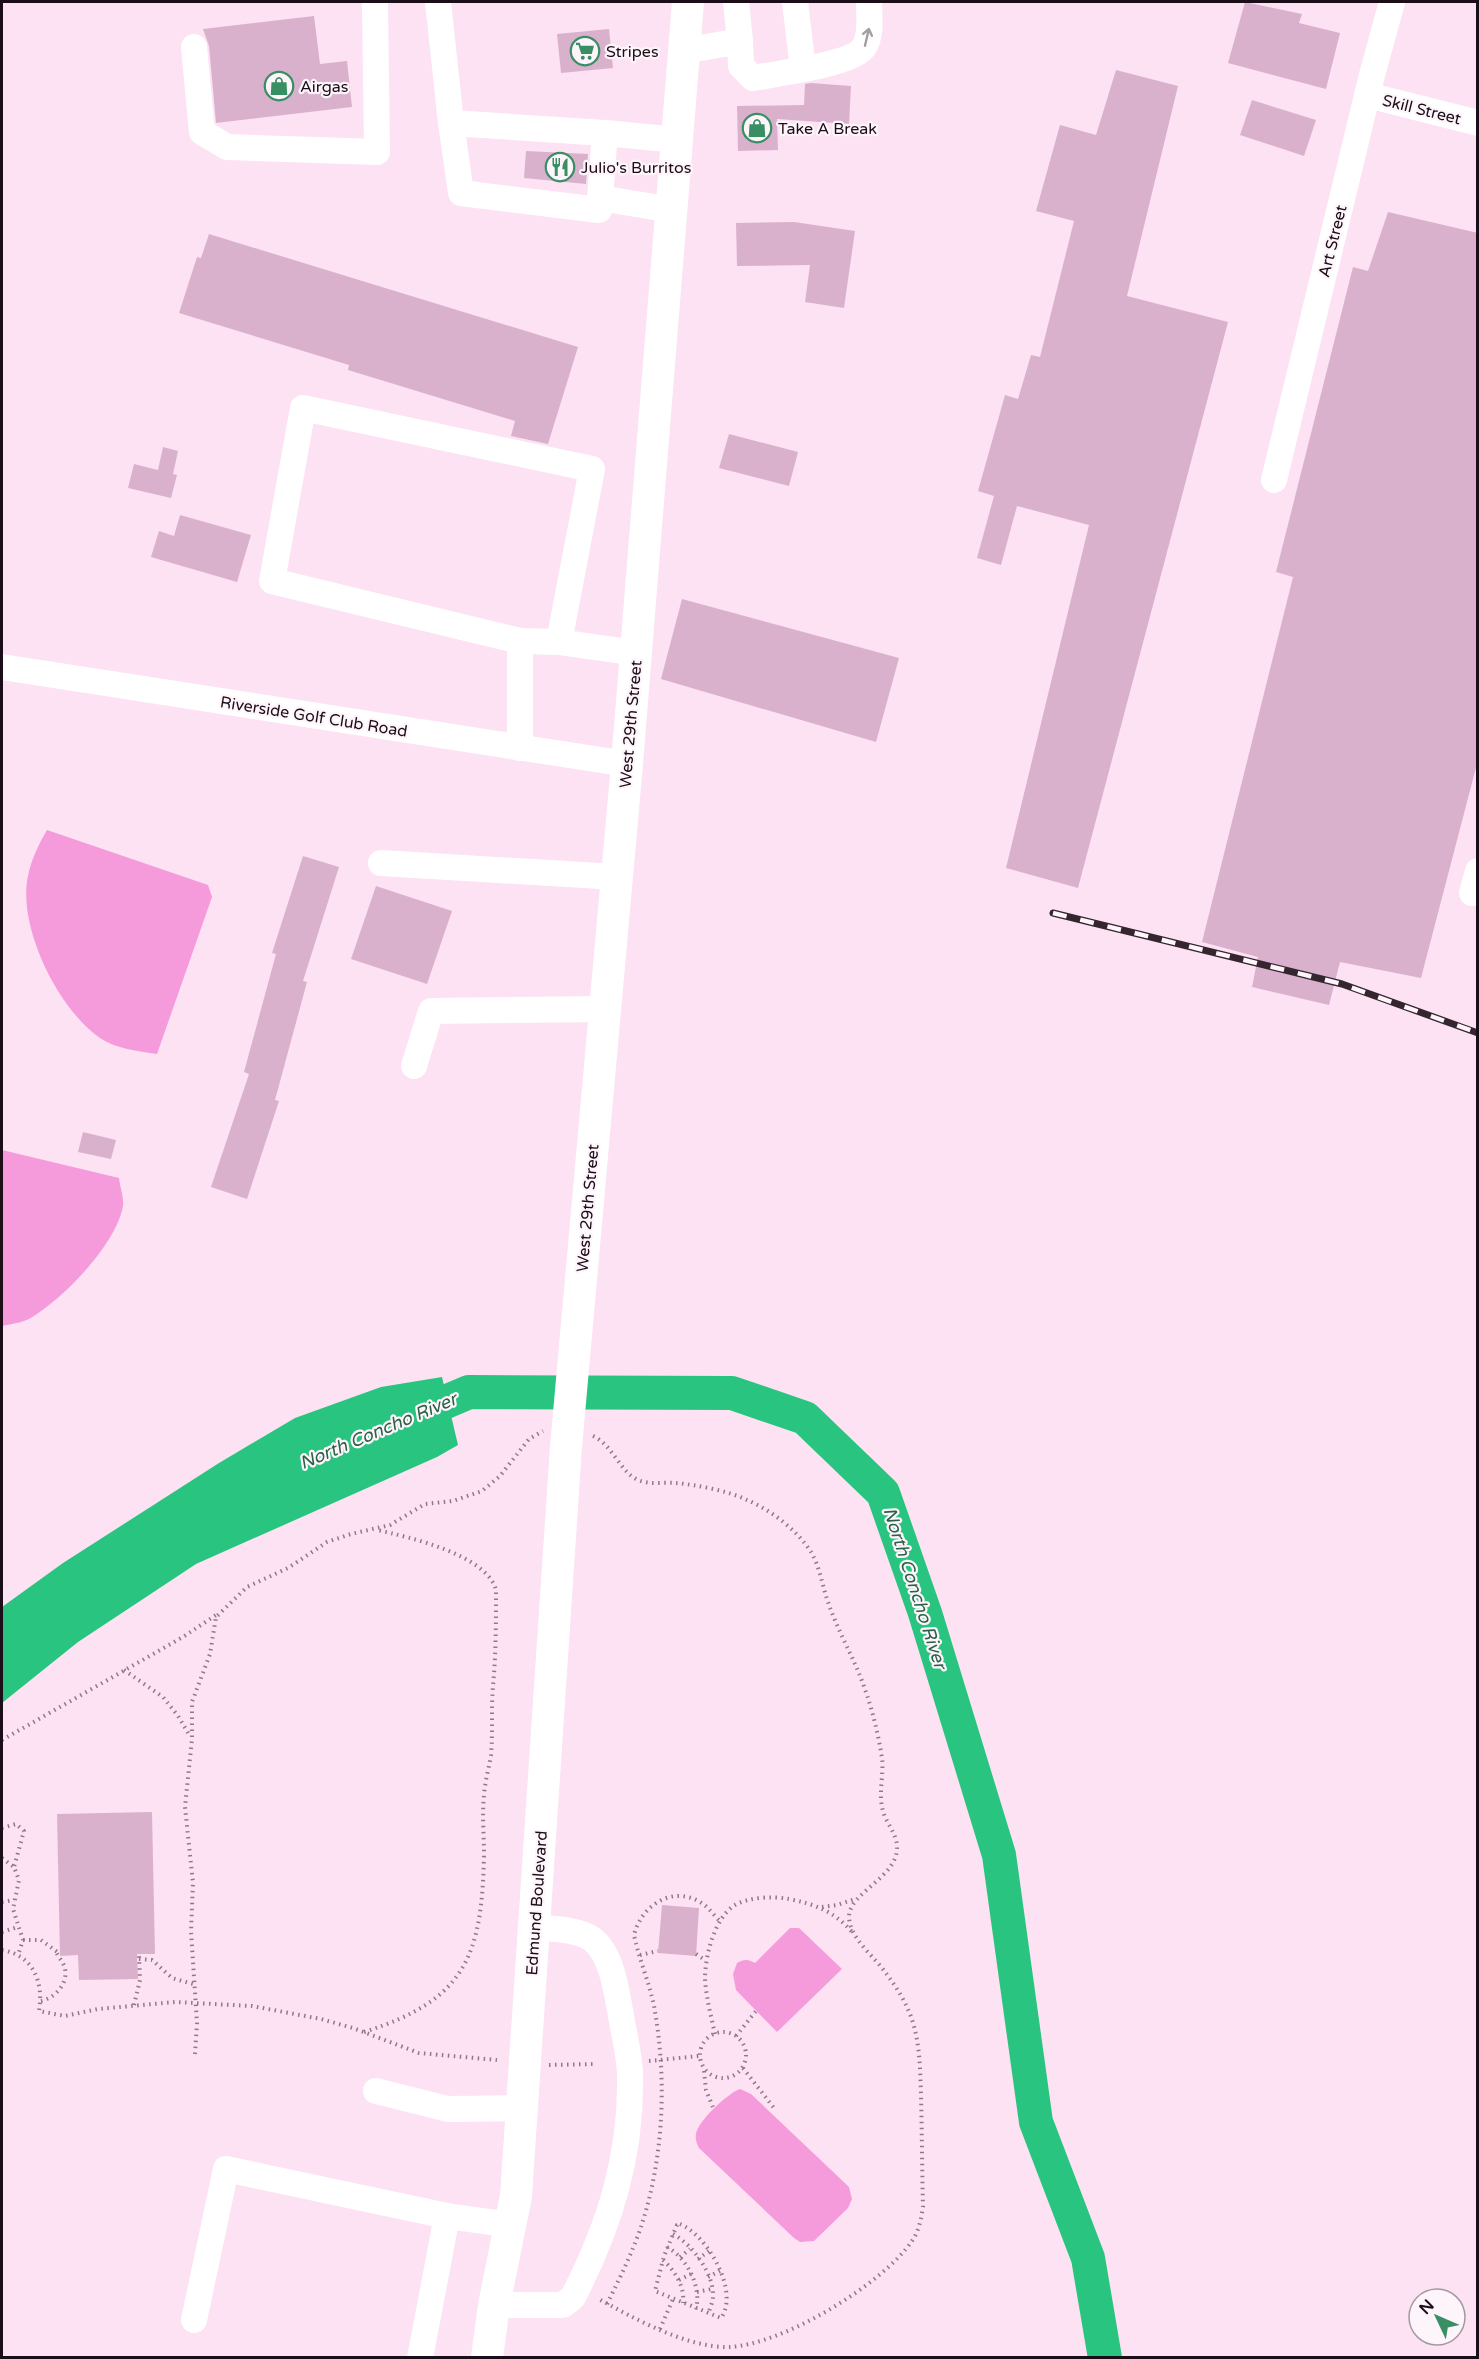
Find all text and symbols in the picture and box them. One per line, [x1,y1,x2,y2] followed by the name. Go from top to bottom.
[862,28,873,47] one-way arrow
[569,35,601,67] supermarket icon: Stripes
[606,42,659,62] place label: Stripes
[263,70,295,102] shop icon: Airgas
[300,77,348,97] place label: Airgas
[1380,91,1463,129] street label: Skill Street
[741,112,773,144] shop icon: Take A Break
[778,119,877,139] place label: Take A Break
[544,151,576,183] restaurant icon: Julio's Burritos
[581,158,691,178] place label: Julio's Burritos
[1314,203,1352,280] street label: Art Street
[615,659,647,789] street label: West 29th Street
[219,692,409,742] street label: Riverside Golf Club Road
[572,1143,604,1273] street label: West 29th Street
[296,1387,462,1474] water label: North Concho River
[878,1504,952,1674] water label: North Concho River
[522,1830,552,1976] street label: Edmund Boulevard
[1407,2287,1467,2347] north arrow
[1415,2296,1439,2319] text: N

